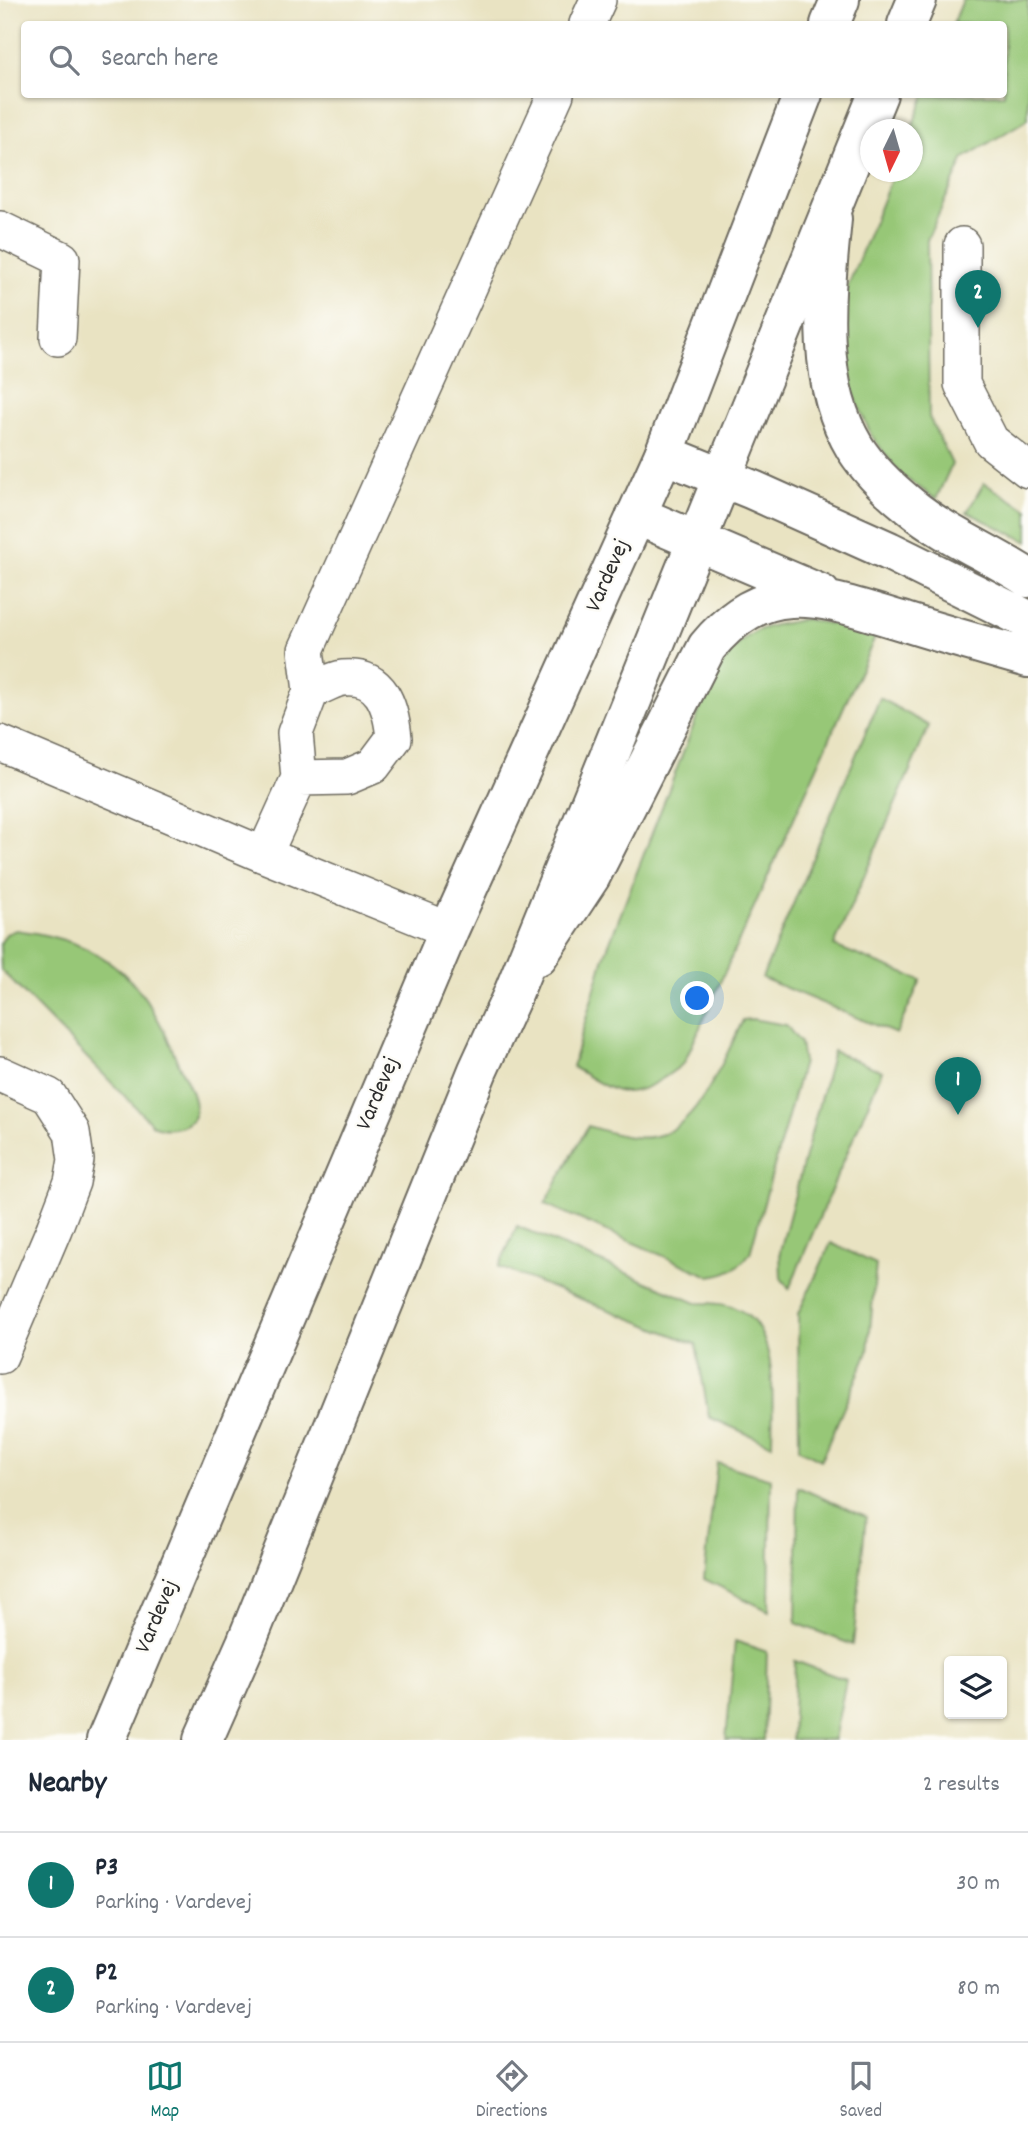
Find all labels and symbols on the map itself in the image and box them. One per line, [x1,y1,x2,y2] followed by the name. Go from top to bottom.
[860,119,923,182] north arrow
[955,270,1001,328] pin: 2
[578,534,640,618] street label: Vardevej
[680,981,714,1015] your location
[349,1052,409,1136] street label: Vardevej
[935,1057,981,1115] pin: 1
[128,1575,188,1659] street label: Vardevej

